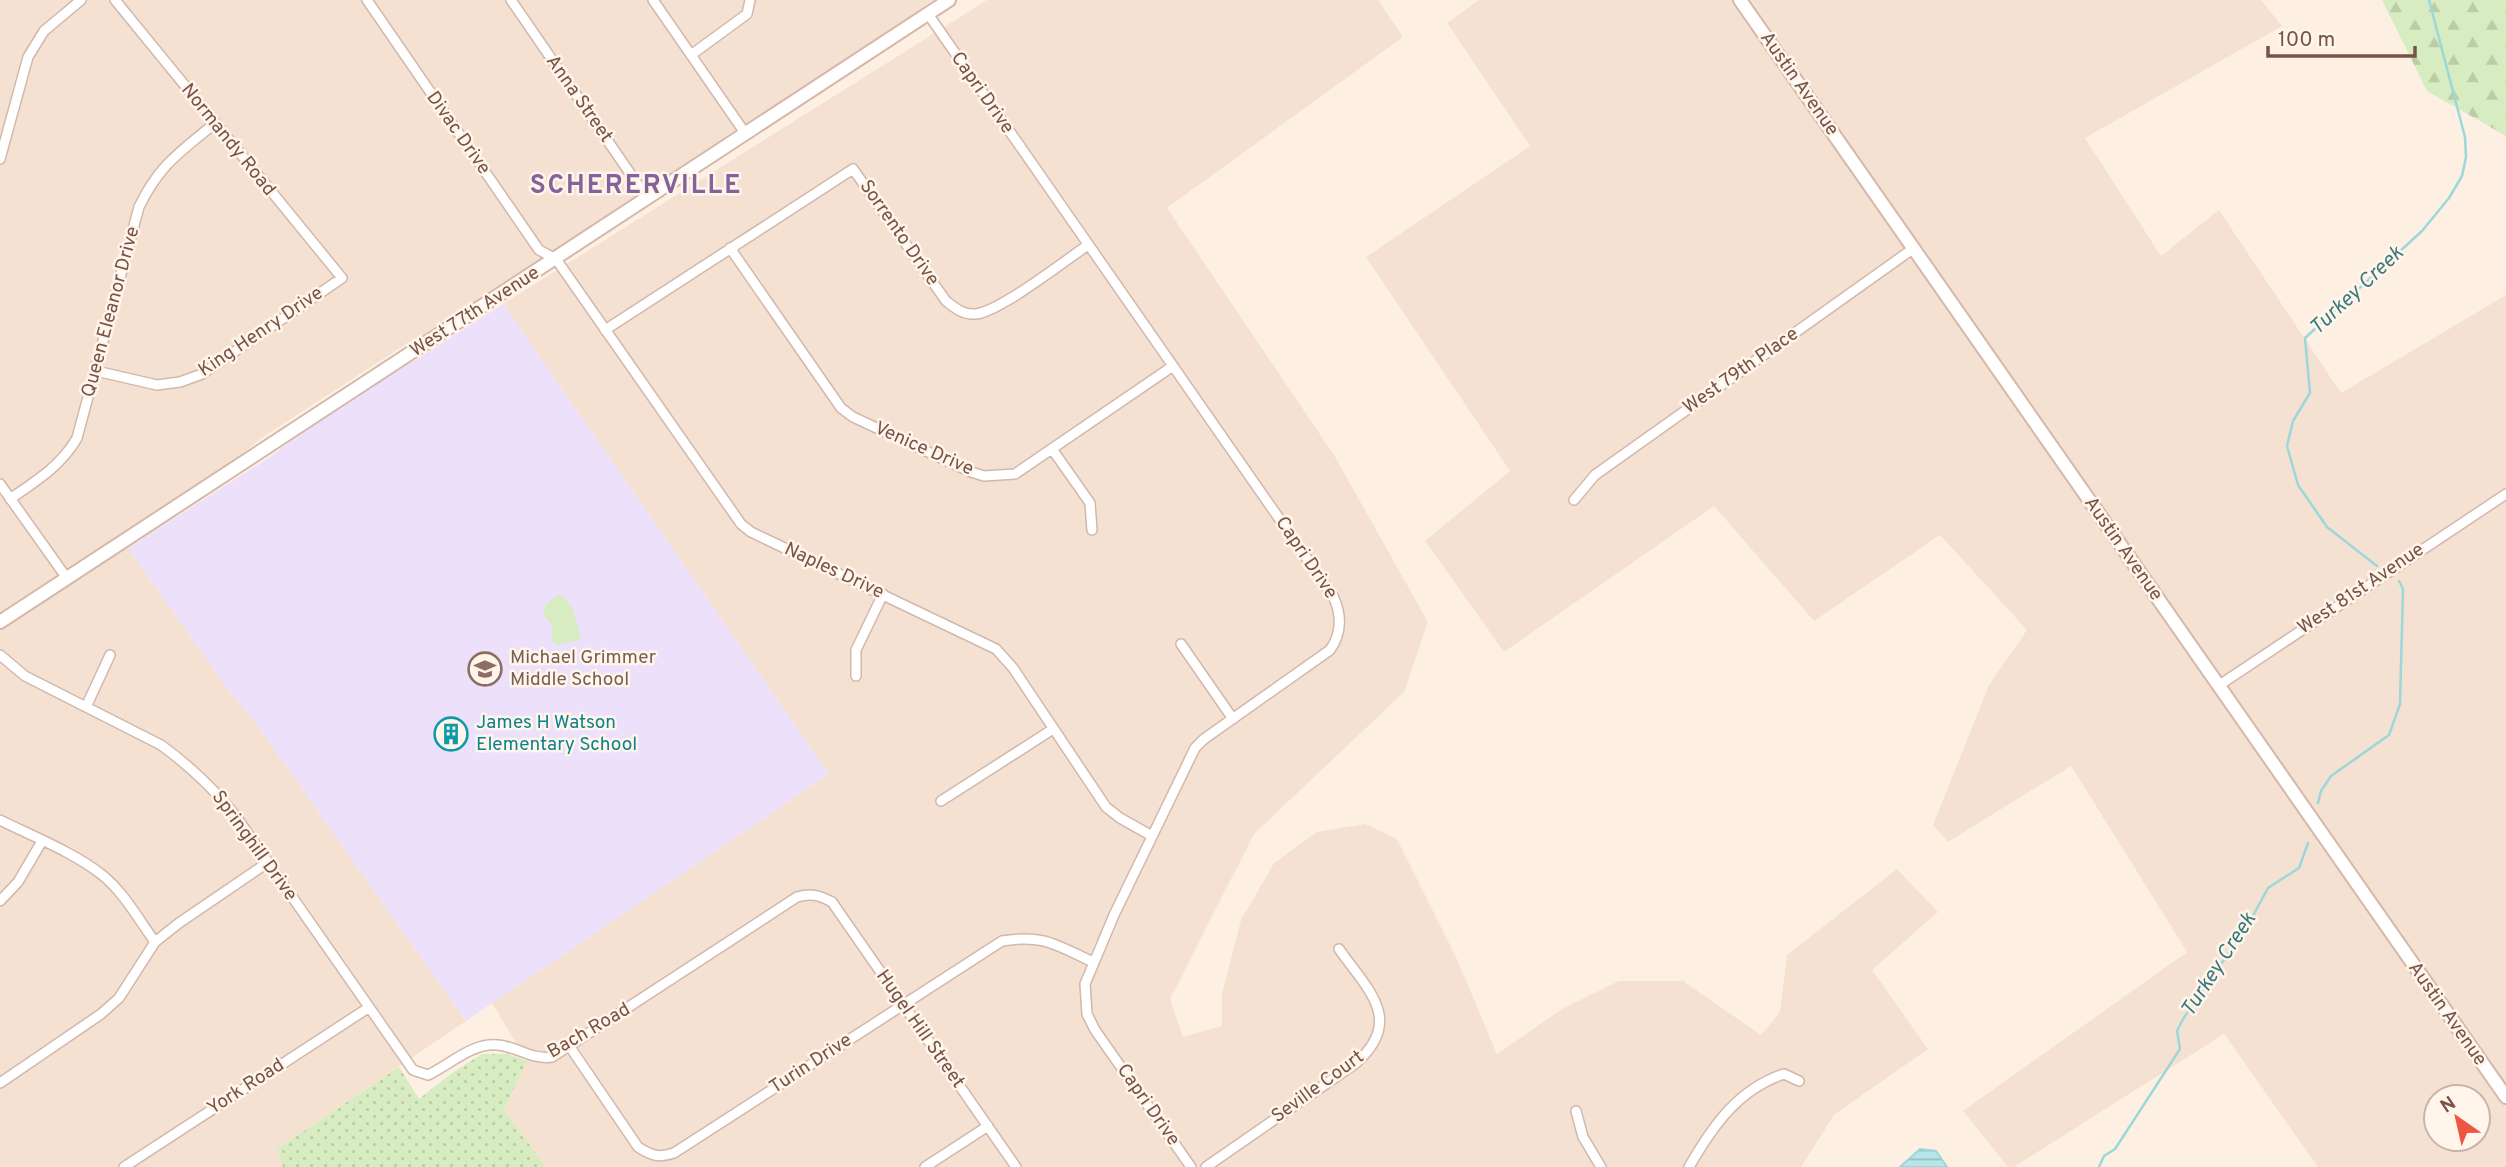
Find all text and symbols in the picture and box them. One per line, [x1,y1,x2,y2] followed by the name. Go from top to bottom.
[2268,14,2415,58] scale bar
[1754,27,1844,141] street label: Austin Avenue
[2278,27,2335,54] text: 100 m
[945,47,1019,139] street label: Capri Drive
[540,51,618,147] street label: Anna Street
[175,79,281,201] street label: Normandy Road
[421,87,495,179] street label: Divac Drive
[530,170,742,203] district label: SCHERERVILLE
[854,175,944,291] street label: Sorrento Drive
[77,224,145,400] street label: Queen Eleanor Drive
[2304,240,2410,341] water label: Turkey Creek
[406,261,544,363] street label: West 77th Avenue
[194,281,328,383] street label: King Henry Drive
[1679,322,1803,420] street label: West 79th Place
[871,417,977,481] street label: Venice Drive
[2078,492,2168,606] street label: Austin Avenue
[1270,512,1342,604] street label: Capri Drive
[780,537,888,605] street label: Naples Drive
[2293,538,2429,640] street label: West 81st Avenue
[510,646,657,692] place label: Michael Grimmer Middle School
[466,650,504,688] school or university icon: Michael Grimmer Middle School
[476,711,637,757] place label: James H Watson Elementary School
[432,715,470,753] building icon: James H Watson Elementary School
[206,786,302,906] street label: Springhill Drive
[2175,907,2263,1022] water label: Turkey Creek
[2402,957,2492,1071] street label: Austin Avenue
[870,965,970,1093] street label: Hugel Hill Street
[543,998,635,1064] street label: Bach Road
[765,1028,857,1100] street label: Turin Drive
[1267,1045,1369,1129] street label: Seville Court
[203,1053,289,1121] street label: York Road
[1111,1059,1185,1151] street label: Capri Drive
[2422,1083,2492,1153] north arrow
[2436,1092,2461,1119] text: N

